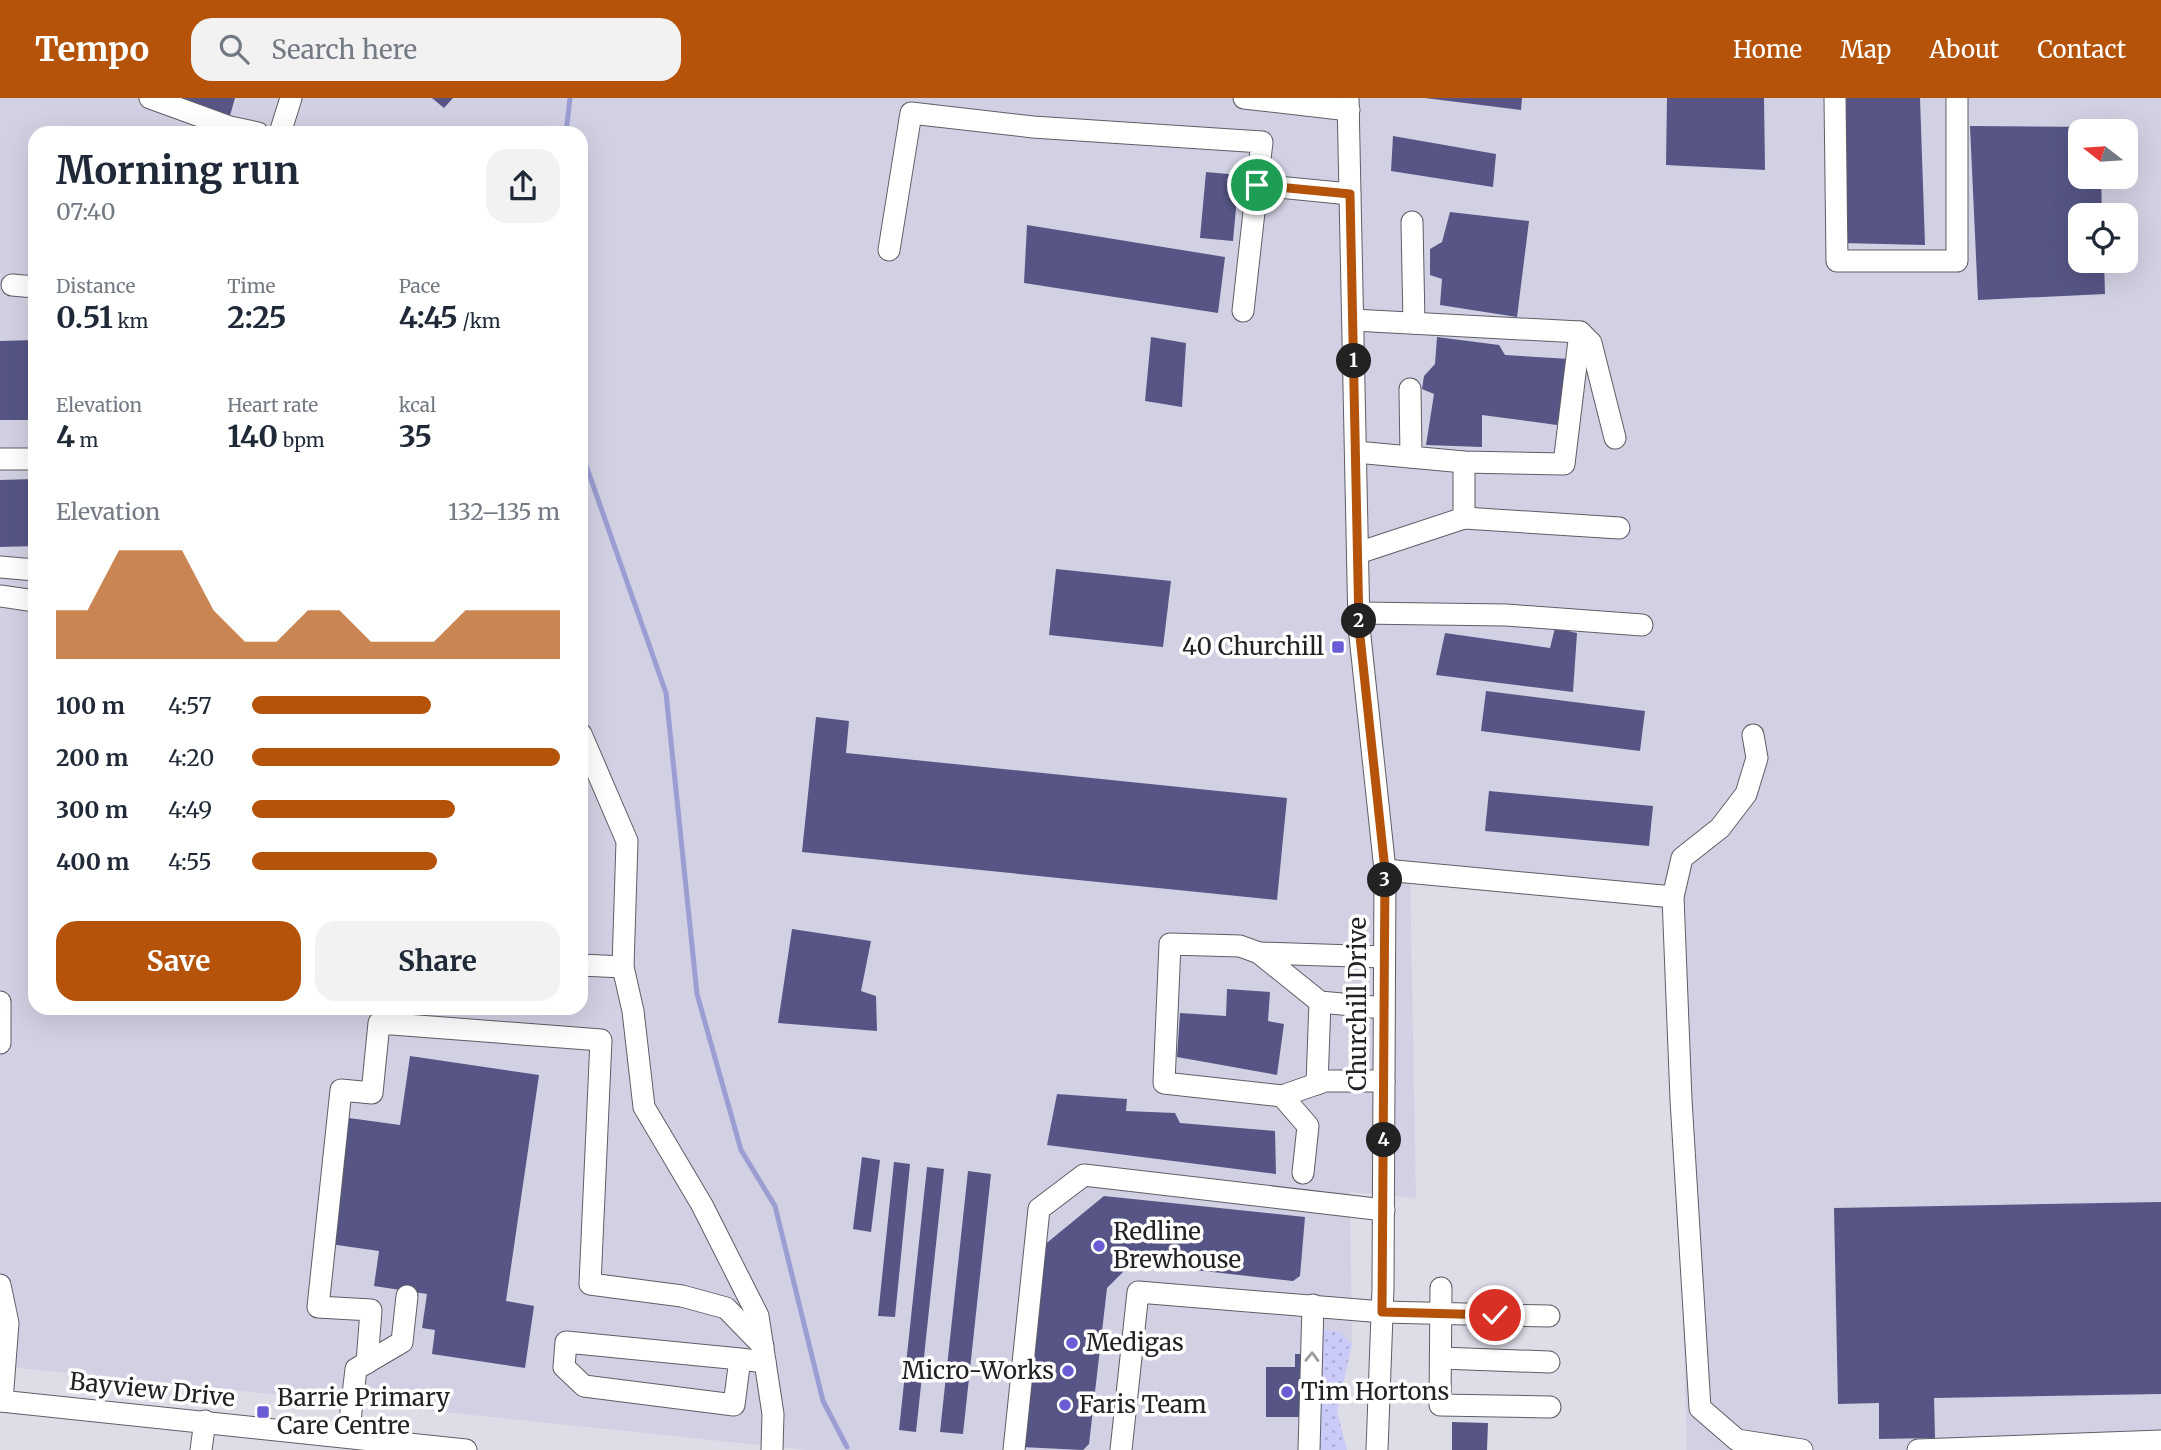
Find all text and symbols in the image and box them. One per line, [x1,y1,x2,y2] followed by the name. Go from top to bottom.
[191,18,681,81] search box
[35,29,149,70] text: Tempo
[215,30,253,68] icon: search
[271,33,417,66] text: Search here
[1733,34,1802,65] text: Home
[1840,34,1891,65] text: Map
[1929,34,1999,65] text: About
[2037,34,2126,65] text: Contact
[2068,119,2138,189] north arrow
[2068,119,2138,273] map controls
[56,147,299,194] text: Morning run
[486,149,560,223] button: share
[1227,155,1287,215] pin
[1238,166,1276,204] icon: arrive
[56,197,115,226] text: 07:40
[2068,203,2138,273] button: locate
[56,274,135,298] text: Distance
[227,274,276,298] text: Time
[399,274,440,298] text: Pace
[56,298,113,336] text: 0.51
[227,298,287,336] text: 2:25
[399,298,458,336] text: 4:45
[113,309,148,333] text: km
[458,309,501,333] text: /km
[1336,344,1372,378] pin: 1
[1349,348,1358,372] text: 1
[56,393,142,417] text: Elevation
[227,393,318,417] text: Heart rate
[399,393,436,417] text: kcal
[56,417,75,455] text: 4
[227,417,278,455] text: 140
[399,417,432,455] text: 35
[75,428,98,452] text: m
[278,428,325,452] text: bpm
[56,497,160,526] text: Elevation
[448,497,560,526] text: 132–135 m
[1342,603,1376,638] pin: 2
[1353,608,1364,632] text: 2
[1182,631,1324,662] place label: 40 Churchill
[1330,639,1346,655] marker: 40 Churchill
[56,691,125,720] text: 100 m
[168,691,212,720] text: 4:57
[56,743,128,772] text: 200 m
[168,743,214,772] text: 4:20
[56,795,128,824] text: 300 m
[168,795,212,824] text: 4:49
[56,847,130,876] text: 400 m
[168,847,212,876] text: 4:55
[1368,862,1402,898] pin: 3
[1379,867,1390,891] text: 3
[1342,917,1373,1091] street label: Churchill Drive
[56,921,301,1001] button: Save
[315,921,560,1001] button: Share
[1366,1122,1402,1158] pin: 4
[1377,1127,1390,1151] text: 4
[1113,1216,1241,1275] place label: Redline Brewhouse
[1091,1238,1107,1254] marker: Redline Brewhouse
[1465,1285,1525,1345] pin
[1476,1296,1514,1334] icon: check
[1086,1327,1184,1358] place label: Medigas
[1064,1335,1080,1351] marker: Medigas
[1304,1352,1319,1363] one-way arrow
[902,1355,1054,1386] place label: Micro-Works
[1060,1363,1076,1379] marker: Micro-Works
[68,1365,236,1414] street label: Bayview Drive
[1301,1376,1449,1407] place label: Tim Hortons
[277,1382,450,1441] place label: Barrie Primary Care Centre
[1279,1384,1295,1400] marker: Tim Hortons
[1079,1389,1207,1420] place label: Faris Team
[1057,1397,1073,1413] marker: Faris Team
[255,1404,271,1420] marker: Barrie Primary Care Centre

